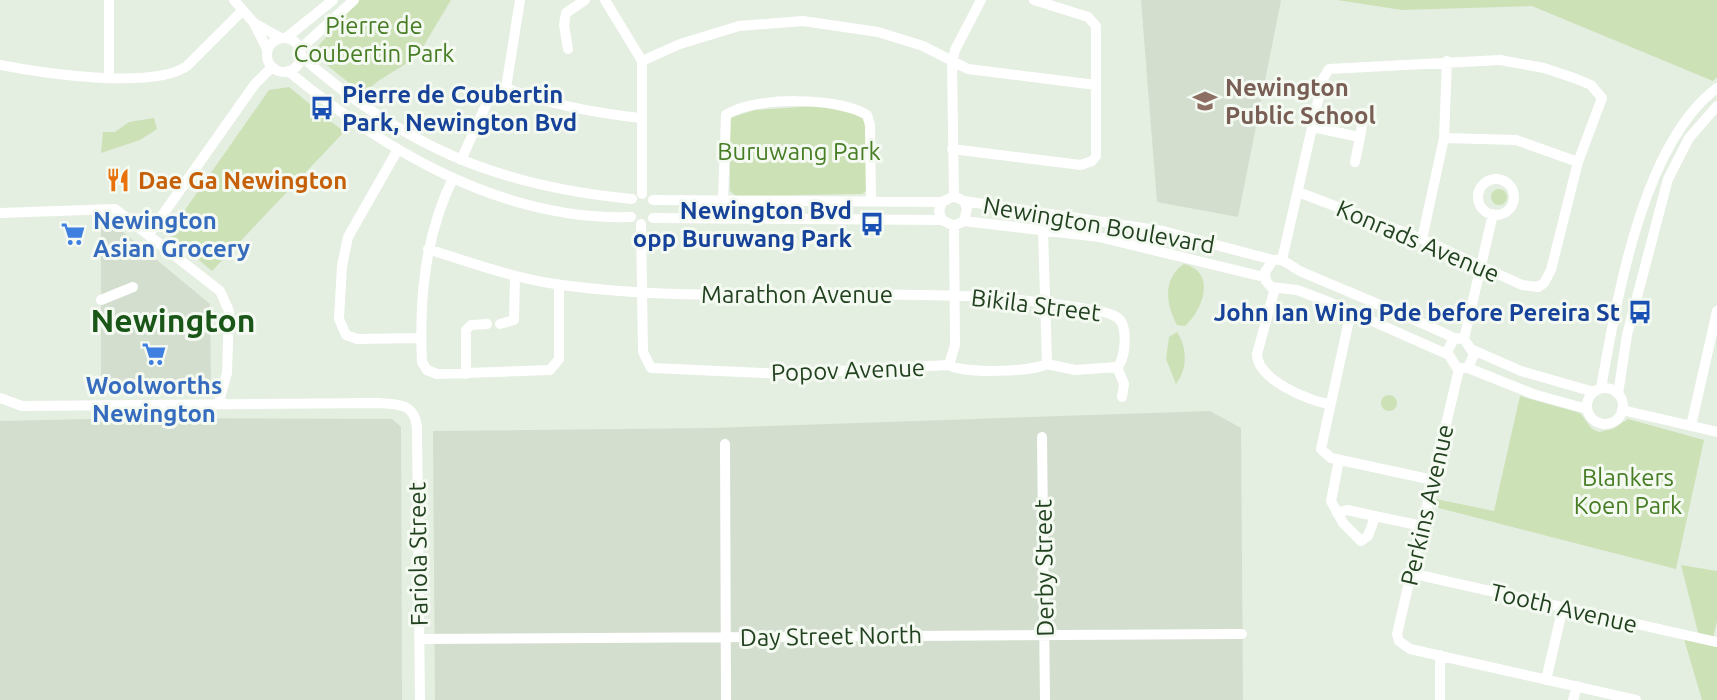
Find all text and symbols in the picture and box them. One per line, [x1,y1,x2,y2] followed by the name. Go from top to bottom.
[294,12,454,67] park label: Pierre de Coubertin Park
[1225,74,1376,129] place label: Newington Public School
[342,81,577,136] place label: Pierre de Coubertin Park, Newington Bvd
[1191,87,1219,115] school or university icon: Newington Public School
[308,94,336,122] bus stop icon: Pierre de Coubertin Park, Newington Bvd
[717,138,881,165] park label: Buruwang Park
[104,166,132,194] restaurant icon: Dae Ga Newington
[138,167,347,194] place label: Dae Ga Newington
[981,191,1217,259] street label: Newington Boulevard
[1333,195,1503,287] street label: Konrads Avenue
[633,197,853,252] place label: Newington Bvd opp Buruwang Park
[93,207,250,262] place label: Newington Asian Grocery
[858,210,886,238] bus stop icon: Newington Bvd opp Buruwang Park
[59,220,87,248] supermarket icon: Newington Asian Grocery
[701,281,893,308] street label: Marathon Avenue
[970,284,1103,326] street label: Bikila Street
[1626,298,1654,326] bus stop icon: John Ian Wing Pde before Pereira St
[1214,299,1620,326] place label: John Ian Wing Pde before Pereira St
[90,302,256,338] district label: Newington
[140,340,168,368] supermarket icon: Woolworths Newington
[770,354,926,386] street label: Popov Avenue
[86,372,222,427] place label: Woolworths Newington
[1395,422,1459,588] street label: Perkins Avenue
[1574,464,1682,519] park label: Blankers Koen Park
[403,481,433,626] street label: Fariola Street
[1029,499,1059,637] street label: Derby Street
[1488,578,1640,638] street label: Tooth Avenue
[740,621,922,651] street label: Day Street North

